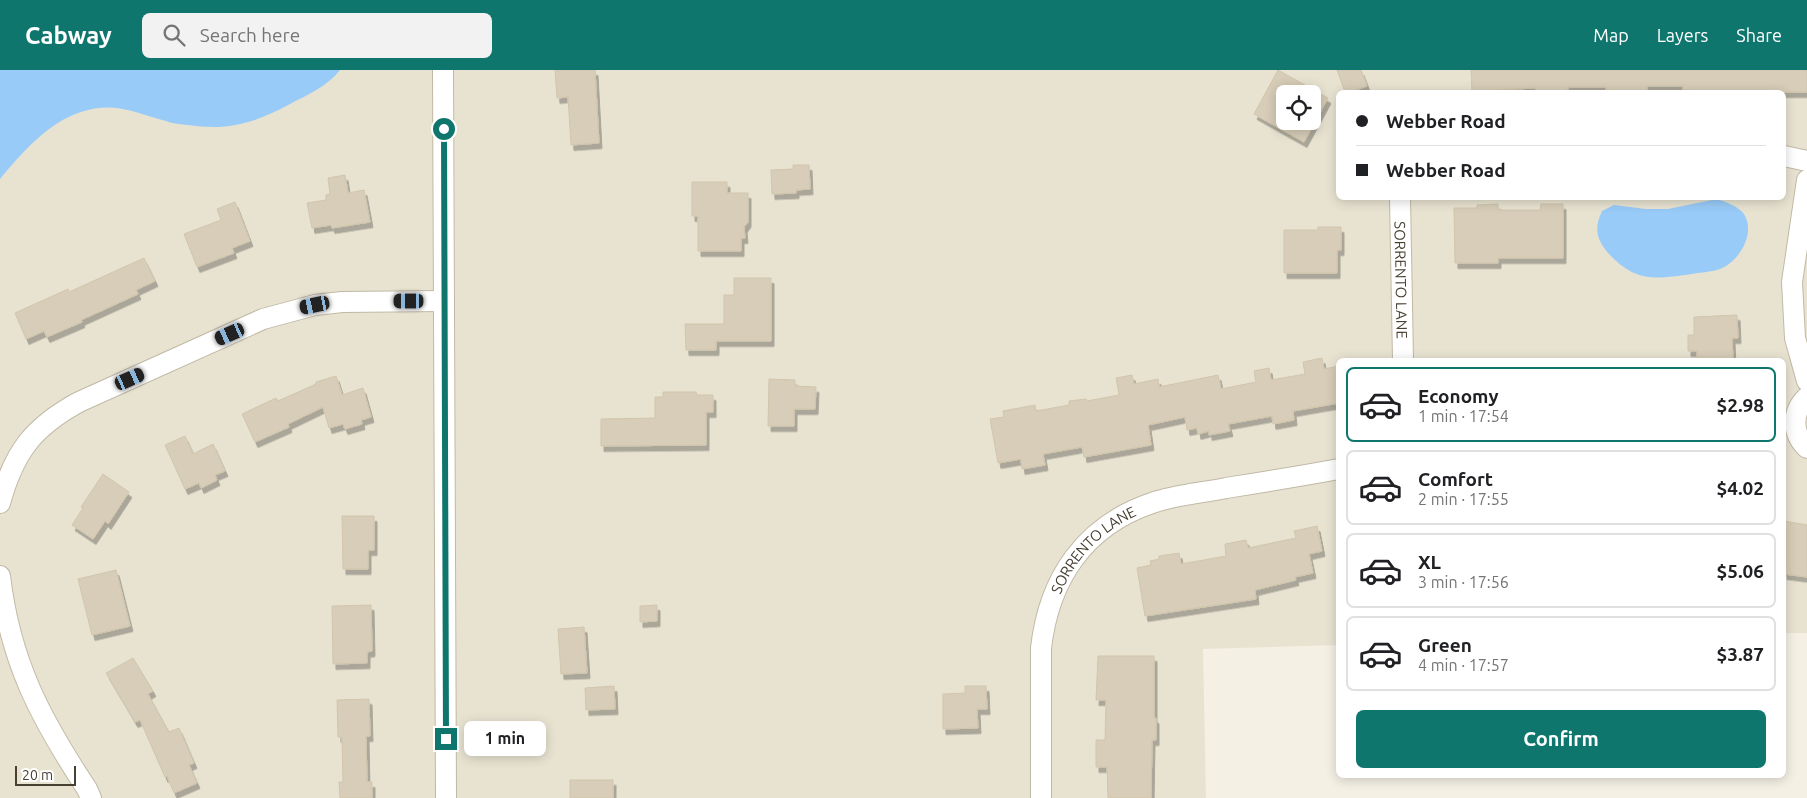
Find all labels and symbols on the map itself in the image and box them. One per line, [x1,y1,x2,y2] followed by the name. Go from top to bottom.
[433,118,455,140] route start
[1392,221,1411,339] street label: SORRENTO LANE
[394,294,424,309] car
[298,295,331,315] car
[213,321,246,347] car
[113,366,146,392] car
[1047,502,1138,596] street label: SORRENTO LANE
[464,722,546,756] callout: 1 min
[435,728,457,750] route end
[15,763,76,786] scale bar

